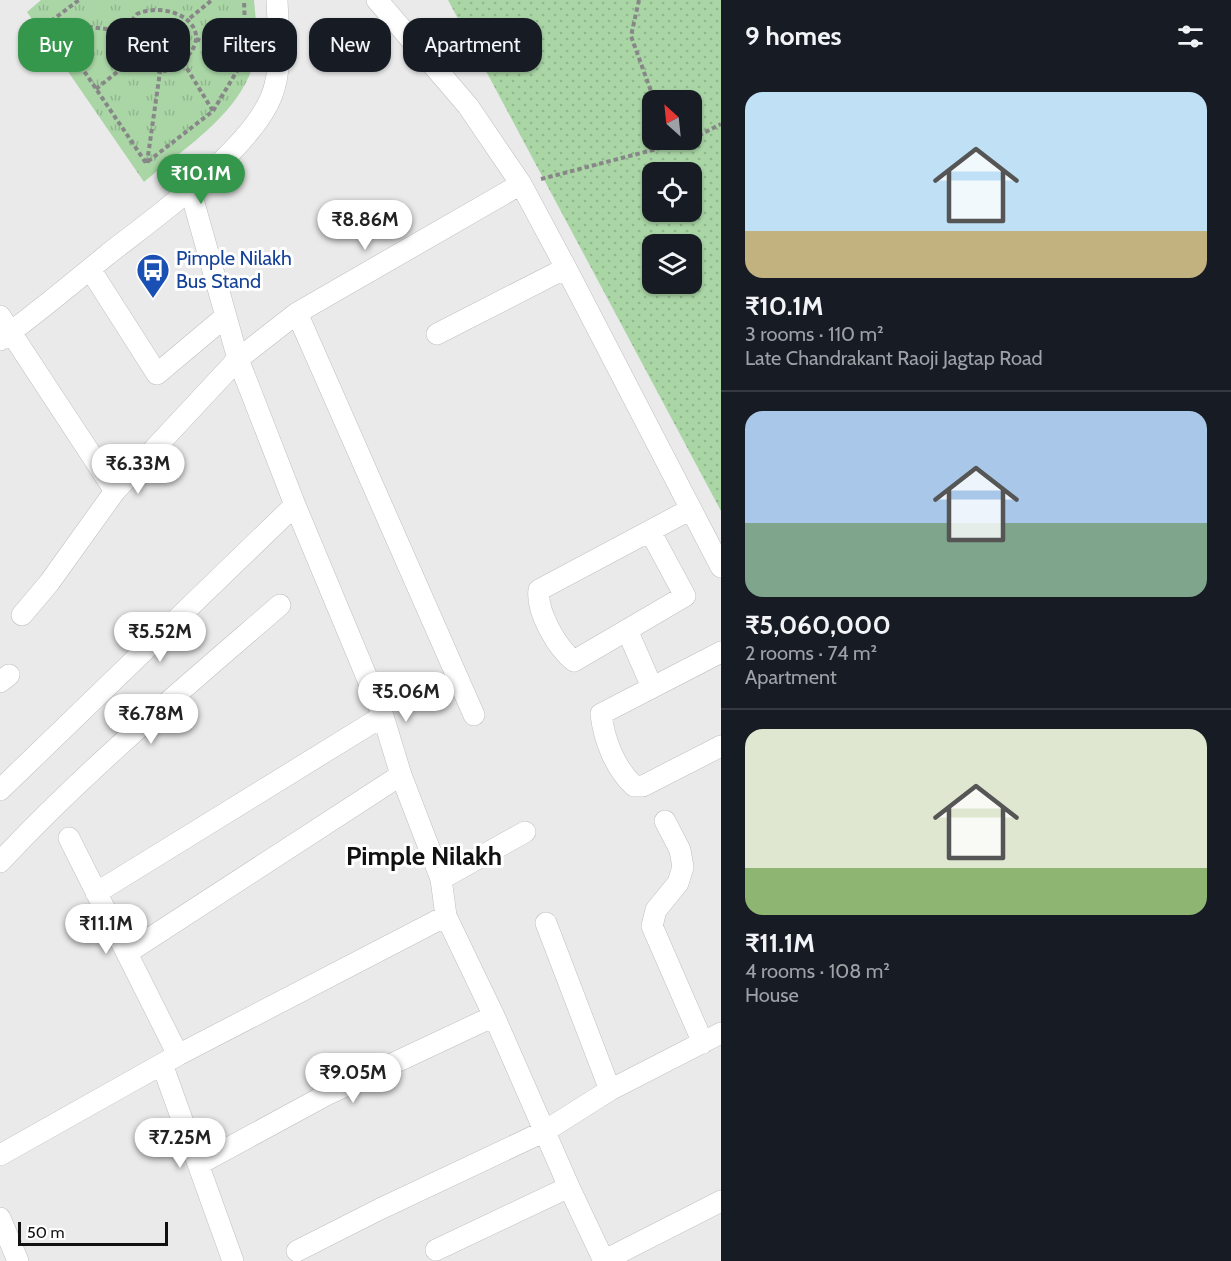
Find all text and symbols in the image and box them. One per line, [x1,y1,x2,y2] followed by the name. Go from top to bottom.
[18,18,94,72] chip: Buy
[106,18,190,72] chip: Rent
[202,18,297,72] chip: Filters
[309,18,391,72] chip: New
[403,18,542,72] chip: Apartment
[745,20,842,52] text: 9 homes
[1174,20,1207,53] icon: filters
[642,90,702,150] north arrow
[642,90,702,294] map controls
[922,131,1030,239] icon: home
[152,154,250,205] pin: ₹10.1M
[171,161,231,185] text: ₹10.1M
[642,162,702,222] button: locate
[316,200,414,251] pin: ₹8.86M
[331,207,399,231] text: ₹8.86M
[642,234,702,294] button: layers
[176,246,292,293] place label: Pimple Nilakh Bus Stand
[135,252,171,299] bus stop icon: Pimple Nilakh Bus Stand
[745,290,823,322] text: ₹10.1M
[745,322,884,346] text: 3 rooms · 110 m²
[745,346,1043,370] text: Late Chandrakant Raoji Jagtap Road
[89,444,187,495] pin: ₹6.33M
[922,450,1030,558] icon: home
[106,451,170,475] text: ₹6.33M
[745,609,891,641] text: ₹5,060,000
[111,612,209,663] pin: ₹5.52M
[128,619,192,643] text: ₹5.52M
[745,641,877,665] text: 2 rooms · 74 m²
[745,665,837,689] text: Apartment
[357,672,455,723] pin: ₹5.06M
[372,679,440,703] text: ₹5.06M
[102,694,200,745] pin: ₹6.78M
[118,701,184,725] text: ₹6.78M
[922,768,1030,876] icon: home
[346,840,502,872] district label: Pimple Nilakh
[57,904,155,955] pin: ₹11.1M
[79,911,133,935] text: ₹11.1M
[745,927,815,959] text: ₹11.1M
[745,959,890,983] text: 4 rooms · 108 m²
[745,983,799,1007] text: House
[304,1053,402,1104] pin: ₹9.05M
[319,1060,387,1084] text: ₹9.05M
[131,1118,229,1169] pin: ₹7.25M
[149,1125,211,1149] text: ₹7.25M
[18,1219,168,1246] scale bar
[27,1223,64,1242] text: 50 m

